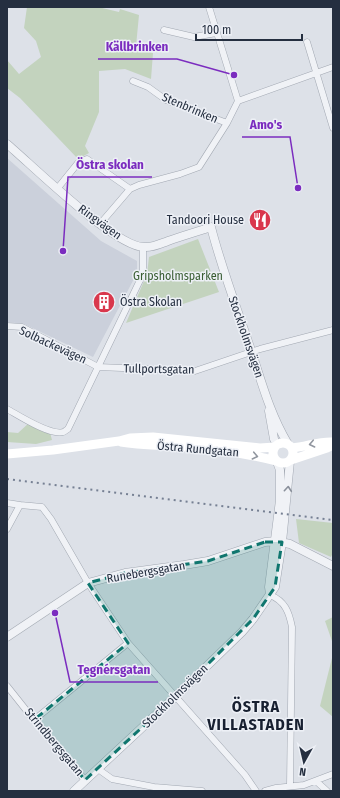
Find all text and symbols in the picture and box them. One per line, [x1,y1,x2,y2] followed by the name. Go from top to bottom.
[196,16,302,42] scale bar
[202,23,231,37] text: 100 m
[98,34,177,59] callout: Källbrinken
[106,39,169,54] text: Källbrinken
[160,90,220,126] street label: Stenbrinken
[242,112,290,137] callout: Amo's
[249,117,282,132] text: Amo's
[68,152,152,177] callout: Östra skolan
[76,157,144,172] text: Östra skolan
[76,202,124,242] street label: Ringvägen
[247,207,273,233] restaurant icon: Tandoori House
[167,213,244,227] place label: Tandoori House
[133,269,223,283] park label: Gripsholmsparken
[91,289,117,315] building icon: Östra Skolan
[120,293,182,309] place label: Östra Skolan
[225,294,267,380] street label: Stockholmsvägen
[17,323,89,367] street label: Solbackevägen
[123,361,195,377] street label: Tullportsgatan
[157,436,240,460] street label: Östra Rundgatan
[309,439,315,447] one-way arrow
[252,451,259,460] one-way arrow
[283,486,292,492] one-way arrow
[106,558,186,586] street label: Runebergsgatan
[70,657,158,682] callout: Tegnérsgatan
[139,661,211,731] street label: Stockholmsvägen
[78,662,151,677] text: Tegnérsgatan
[206,696,305,734] district label: ÖSTRA VILLASTADEN
[22,705,86,779] street label: Strindbergsgatan
[284,742,324,782] north arrow
[299,765,307,778] text: N

